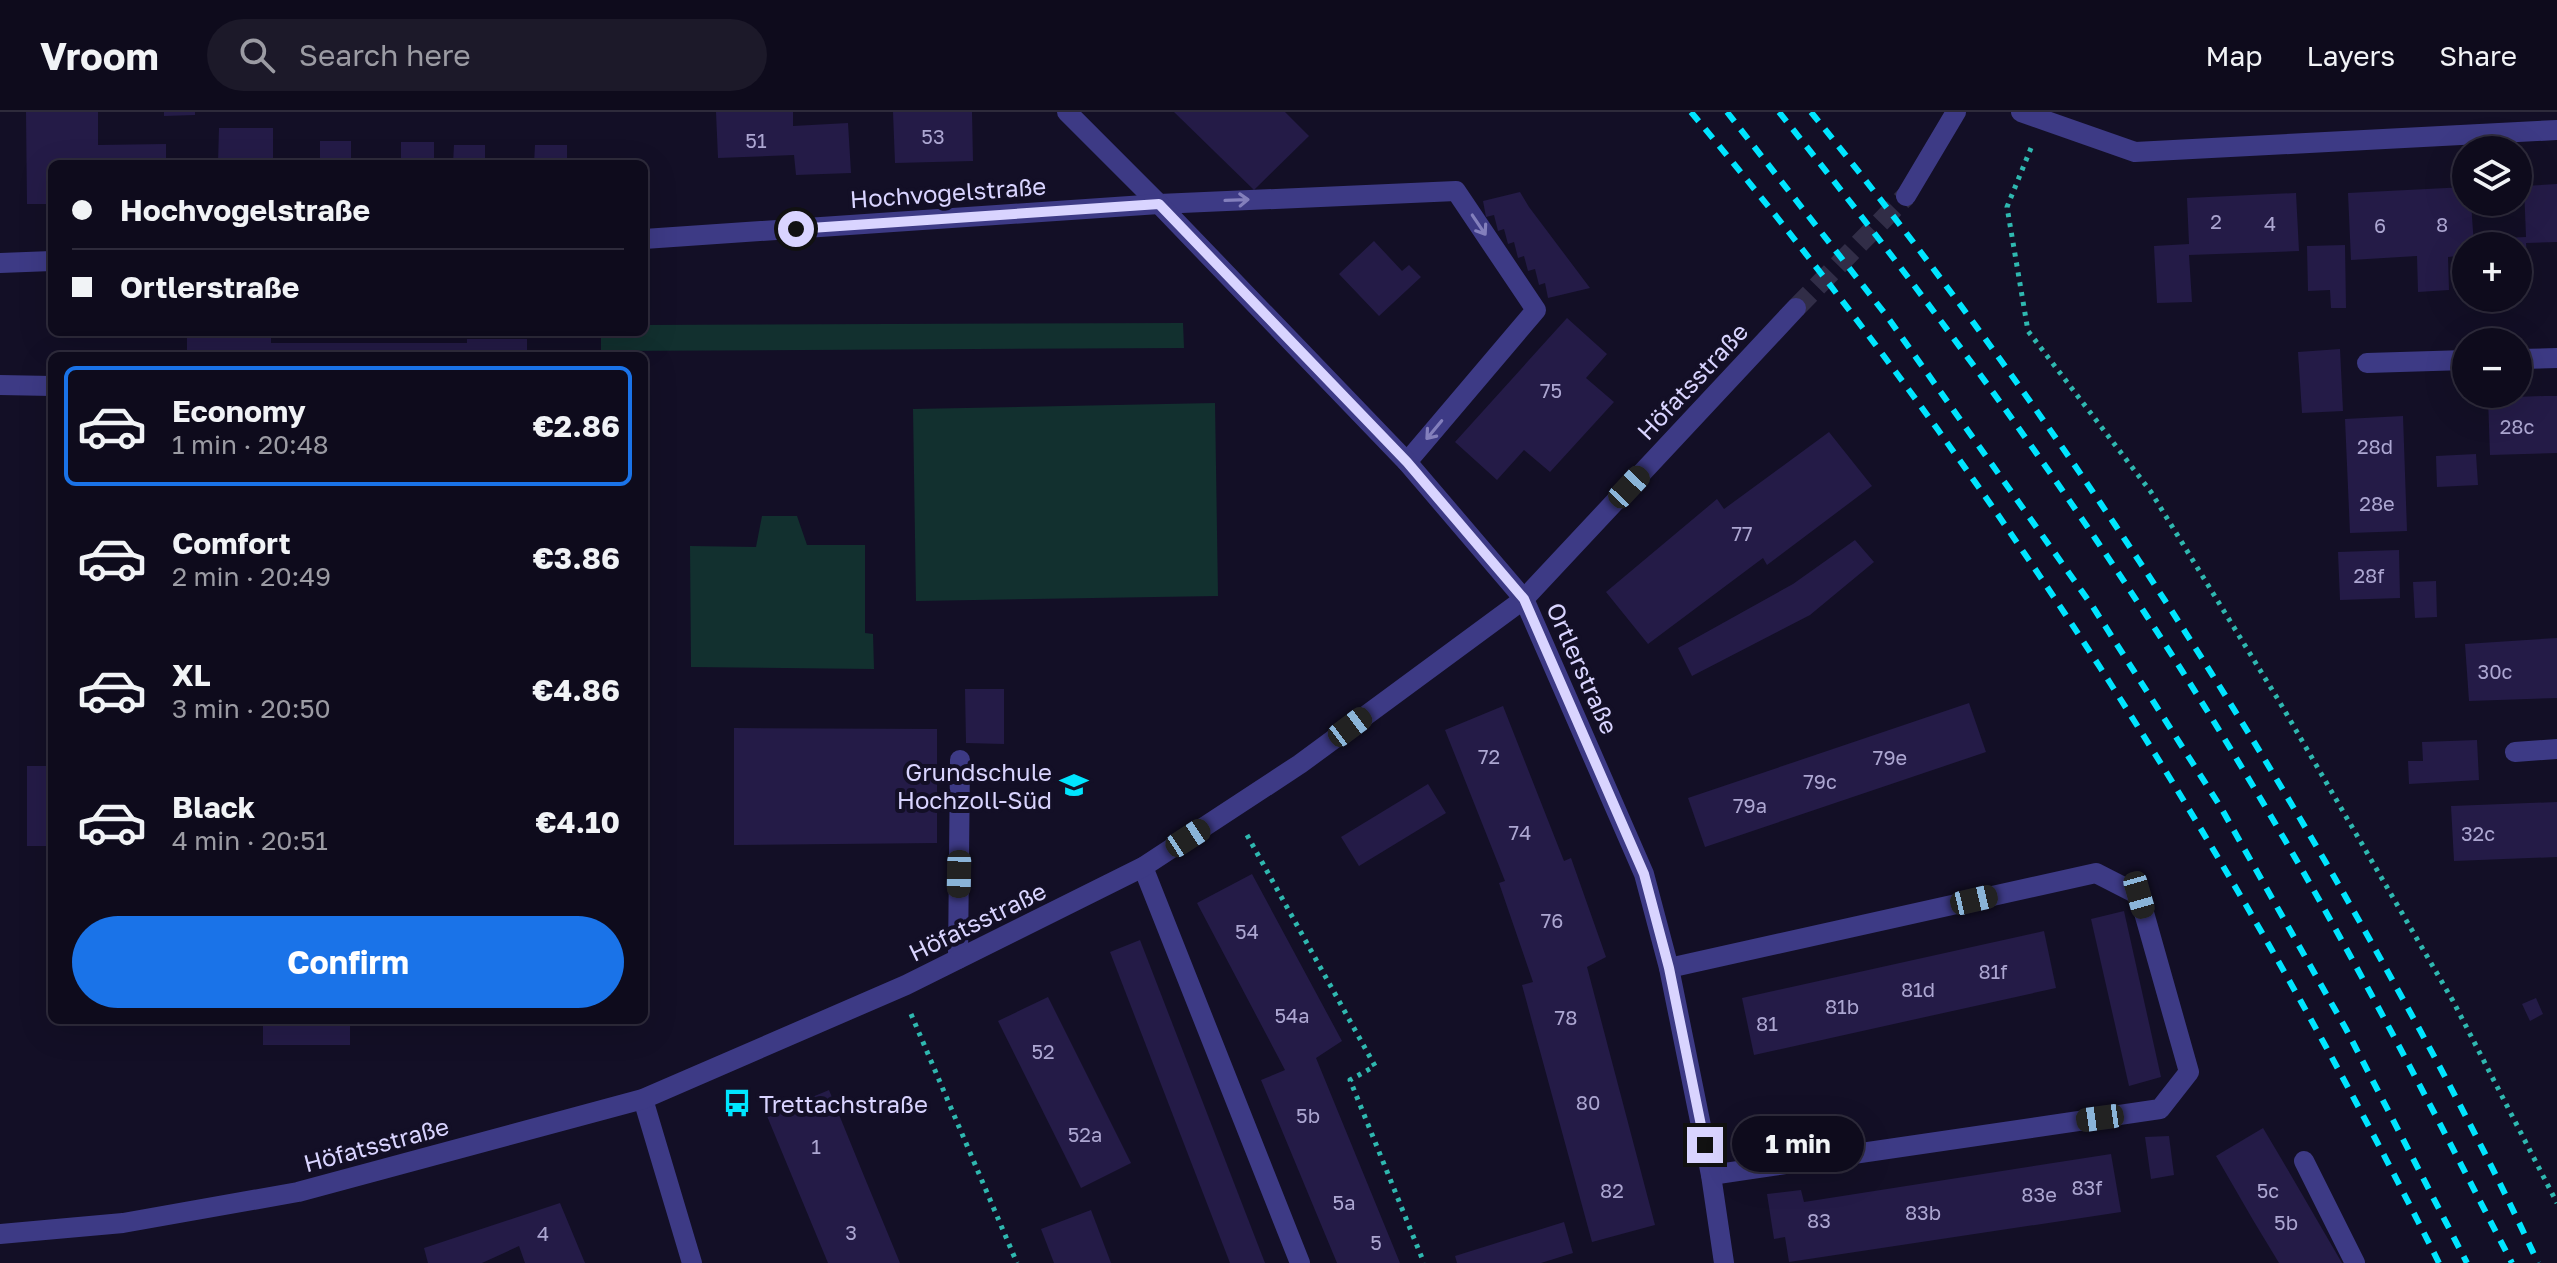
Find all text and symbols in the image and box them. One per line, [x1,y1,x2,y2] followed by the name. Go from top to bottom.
[207,19,767,91] search box
[40,33,159,78] text: Vroom
[235,33,279,77] icon: search
[299,37,471,73] text: Search here
[2205,39,2263,72] text: Map
[2307,39,2395,72] text: Layers
[2439,39,2517,72] text: Share
[921,124,945,148] house number: 53
[745,128,767,152] house number: 51
[2452,136,2532,408] map controls
[2452,136,2532,216] button: layers
[849,171,1047,213] street label: Hochvogelstraße
[120,192,370,228] text: Hochvogelstraße
[1223,193,1250,208] one-way arrow
[2210,209,2222,233] house number: 2
[778,211,814,247] route start
[2264,211,2276,235] house number: 4
[2436,212,2448,236] house number: 8
[1471,213,1487,236] one-way arrow
[2374,213,2386,237] house number: 6
[2452,232,2532,312] button: +
[120,269,300,305] text: Ortlerstraße
[1631,317,1753,445] street label: Höfatsstraße
[2452,328,2532,408] button: −
[1540,378,1562,402] house number: 75
[76,390,148,462] icon: car
[172,393,306,429] text: Economy
[533,408,620,444] text: €2.86
[2500,414,2534,438] house number: 28c
[1425,420,1443,440] one-way arrow
[172,429,329,460] text: 1 min · 20:48
[2357,434,2393,458] house number: 28d
[1604,461,1654,513] car
[2359,491,2395,515] house number: 28e
[1731,521,1753,545] house number: 77
[76,522,148,594] icon: car
[172,525,291,561] text: Comfort
[533,540,620,576] text: €3.86
[172,561,331,592] text: 2 min · 20:49
[2353,563,2385,587] house number: 28f
[1541,598,1625,738] street label: Ortlerstraße
[76,654,148,726] icon: car
[172,657,211,693] text: XL
[2478,659,2513,683] house number: 30c
[532,672,620,708] text: €4.86
[172,693,331,724] text: 3 min · 20:50
[1324,703,1376,751] car
[1478,744,1500,768] house number: 72
[1873,745,1907,769] house number: 79e
[897,757,1052,814] place label: Grundschule Hochzoll-Süd
[1803,769,1837,793] house number: 79c
[1059,770,1089,800] school or university icon: Grundschule Hochzoll-Süd
[76,786,148,858] icon: car
[172,789,255,825] text: Black
[1733,793,1767,817] house number: 79a
[536,804,620,840] text: €4.10
[1161,815,1215,861] car
[1509,820,1531,844] house number: 74
[2461,821,2495,845] house number: 32c
[172,825,328,856] text: 4 min · 20:51
[947,850,971,898] car
[2121,869,2157,921] car
[904,875,1050,967] street label: Höfatsstraße
[1948,883,2000,917] car
[1541,908,1563,932] house number: 76
[72,916,624,1008] button: Confirm
[1235,919,1259,943] house number: 54
[1978,959,2008,983] house number: 81f
[1901,977,1935,1001] house number: 81d
[1825,994,1859,1018] house number: 81b
[1274,1003,1310,1027] house number: 54a
[1555,1005,1577,1029] house number: 78
[1756,1011,1778,1035] house number: 81
[1031,1039,1055,1063] house number: 52
[722,1088,752,1118] bus stop icon: Trettachstraße
[759,1089,928,1118] place label: Trettachstraße
[1576,1090,1600,1114] house number: 80
[1296,1103,1320,1127] house number: 5b
[2075,1103,2125,1133] car
[300,1111,452,1177] street label: Höfatsstraße
[1733,1117,1865,1173] callout: 1 min
[1068,1122,1102,1146] house number: 52a
[1687,1127,1723,1163] route end
[1765,1128,1831,1159] text: 1 min
[811,1134,821,1158] house number: 1
[2071,1175,2103,1199] house number: 83f
[1600,1178,1624,1202] house number: 82
[2257,1178,2279,1202] house number: 5c
[2021,1182,2057,1206] house number: 83e
[1333,1190,1355,1214] house number: 5a
[1905,1200,1941,1224] house number: 83b
[1807,1208,1831,1232] house number: 83
[2274,1210,2298,1234] house number: 5b
[845,1220,857,1244] house number: 3
[537,1221,549,1245] house number: 4
[1370,1230,1382,1254] house number: 5

